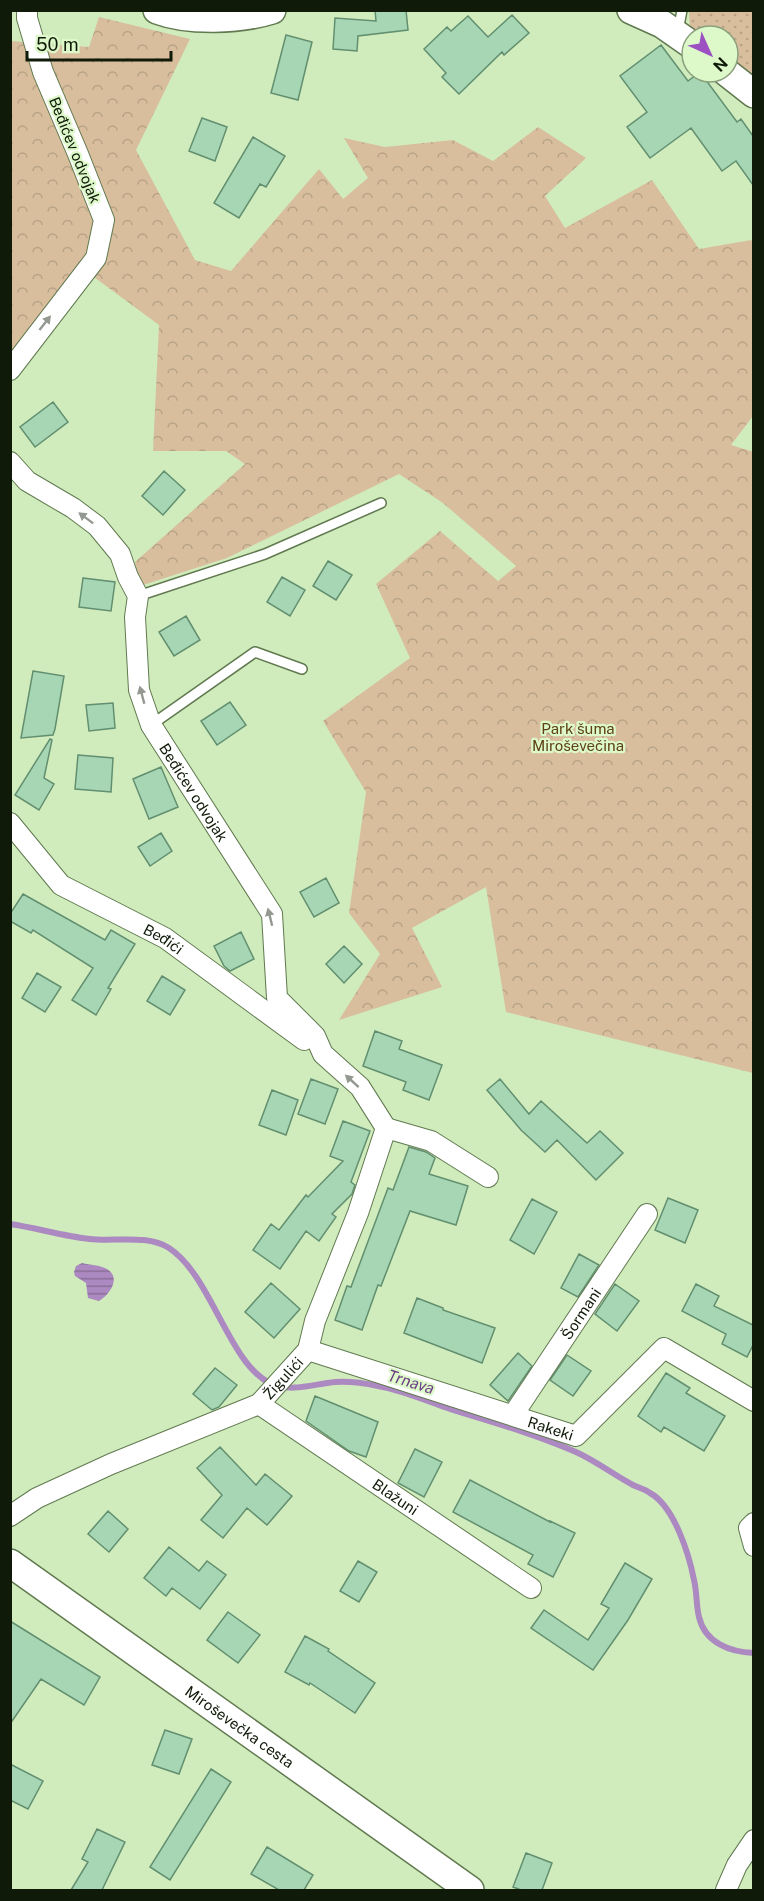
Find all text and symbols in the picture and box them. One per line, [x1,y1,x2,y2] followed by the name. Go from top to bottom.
[27,24,171,62] scale bar
[680,24,740,84] north arrow
[36,34,79,55] text: 50 m
[709,53,731,75] text: N
[46,94,104,206] street label: Beđićev odvojak
[39,316,51,331] one-way arrow
[79,513,94,525] one-way arrow
[136,686,146,704] one-way arrow
[532,720,624,754] park label: Park šuma Miroševečina
[156,740,232,844] street label: Beđićev odvojak
[264,908,274,926] one-way arrow
[141,920,187,957] street label: Beđići
[345,1074,360,1088] one-way arrow
[558,1285,604,1342] street label: Šormani
[259,1353,306,1402] street label: Žigulići
[385,1366,437,1398] water label: Trnava
[526,1413,576,1443] street label: Rakeki
[370,1475,422,1518] street label: Blažuni
[182,1682,297,1771] street label: Miroševečka cesta

